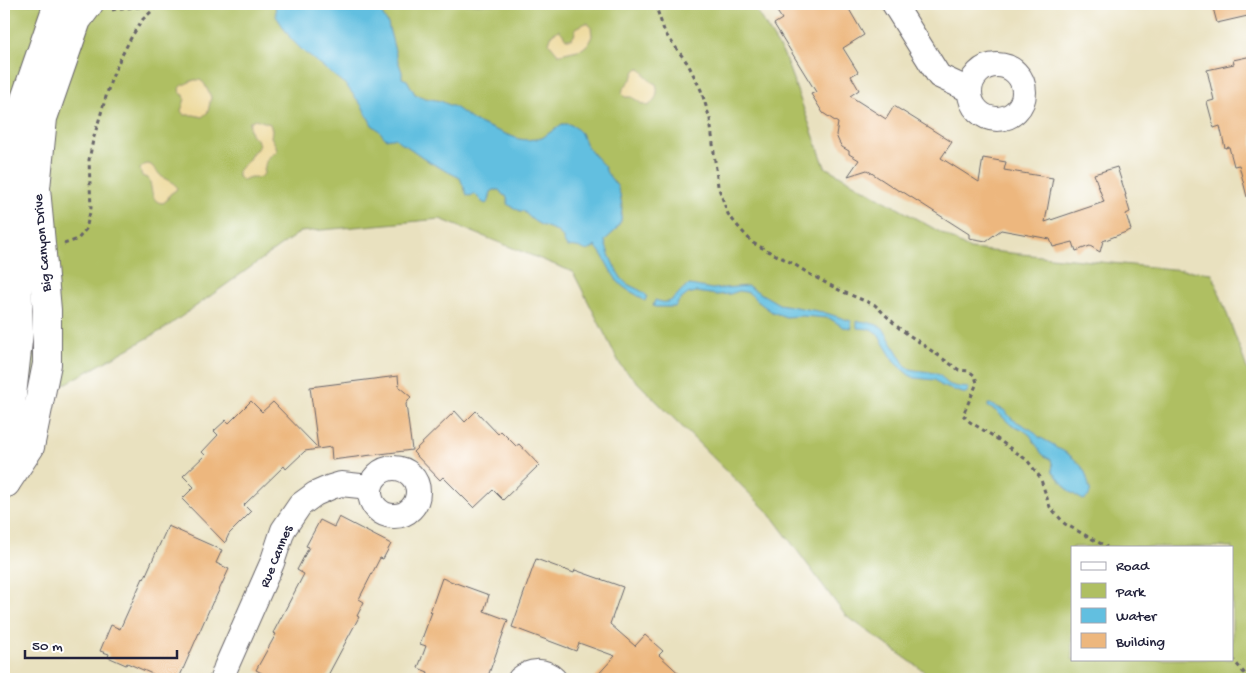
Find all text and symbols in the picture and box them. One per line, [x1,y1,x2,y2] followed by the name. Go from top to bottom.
[31,192,56,293] street label: Big Canyon Drive
[257,523,298,590] street label: Rue Cannes
[1071,546,1234,660] legend
[1116,558,1150,576] text: Road
[1115,584,1146,602] text: Park
[1116,608,1158,626] text: Water
[25,628,178,660] scale bar
[1115,634,1165,652] text: Building
[32,638,63,656] text: 50 m

